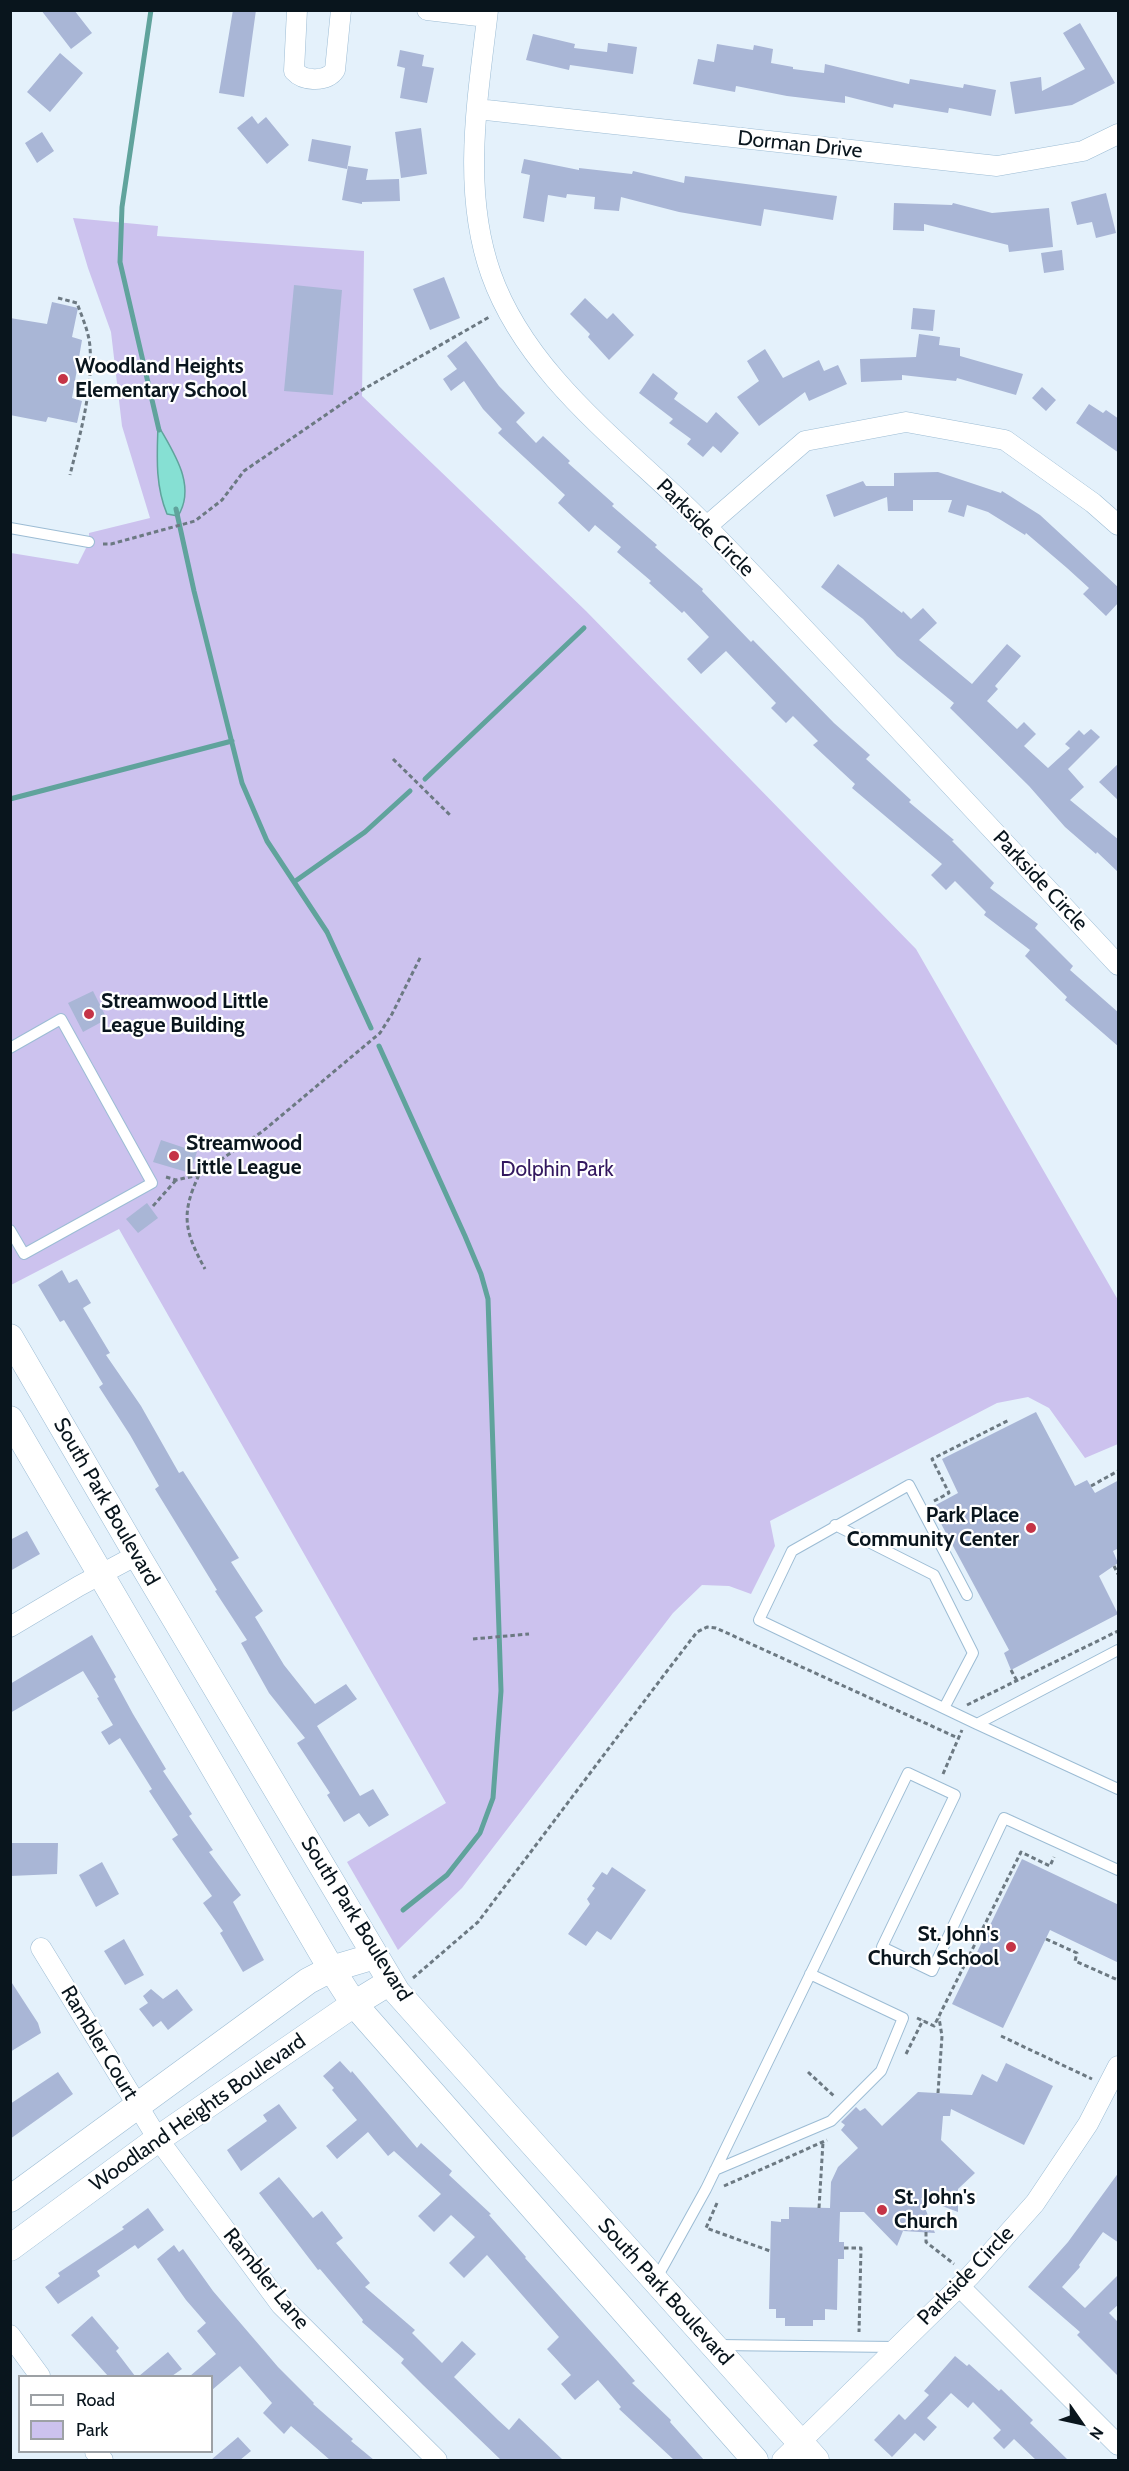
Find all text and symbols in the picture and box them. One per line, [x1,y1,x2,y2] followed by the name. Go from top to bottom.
[736,126,864,164] street label: Dorman Drive
[75,354,247,404] place label: Woodland Heights Elementary School
[56,372,70,386] marker: Woodland Heights Elementary School
[651,474,759,582] street label: Parkside Circle
[987,826,1093,936] street label: Parkside Circle
[101,989,268,1039] place label: Streamwood Little League Building
[82,1007,96,1021] marker: Streamwood Little League Building
[186,1131,302,1181] place label: Streamwood Little League
[167,1149,181,1163] marker: Streamwood Little League
[500,1157,614,1183] park label: Dolphin Park
[48,1414,164,1590] street label: South Park Boulevard
[847,1503,1019,1553] place label: Park Place Community Center
[1024,1521,1038,1535] marker: Park Place Community Center
[295,1832,417,2006] street label: South Park Boulevard
[868,1922,999,1972] place label: St. John's Church School
[1004,1940,1018,1954] marker: St. John's Church School
[55,1981,143,2105] street label: Rambler Court
[85,2029,311,2197] street label: Woodland Heights Boulevard
[894,2185,975,2235] place label: St. John's Church
[875,2203,889,2217] marker: St. John's Church
[592,2213,738,2371] street label: South Park Boulevard
[913,2221,1019,2331] street label: Parkside Circle
[218,2223,314,2335] street label: Rambler Lane
[18,2375,213,2453] legend
[76,2389,115,2411] text: Road
[1051,2393,1111,2453] north arrow
[76,2419,108,2441] text: Park
[1085,2423,1107,2443] text: N

